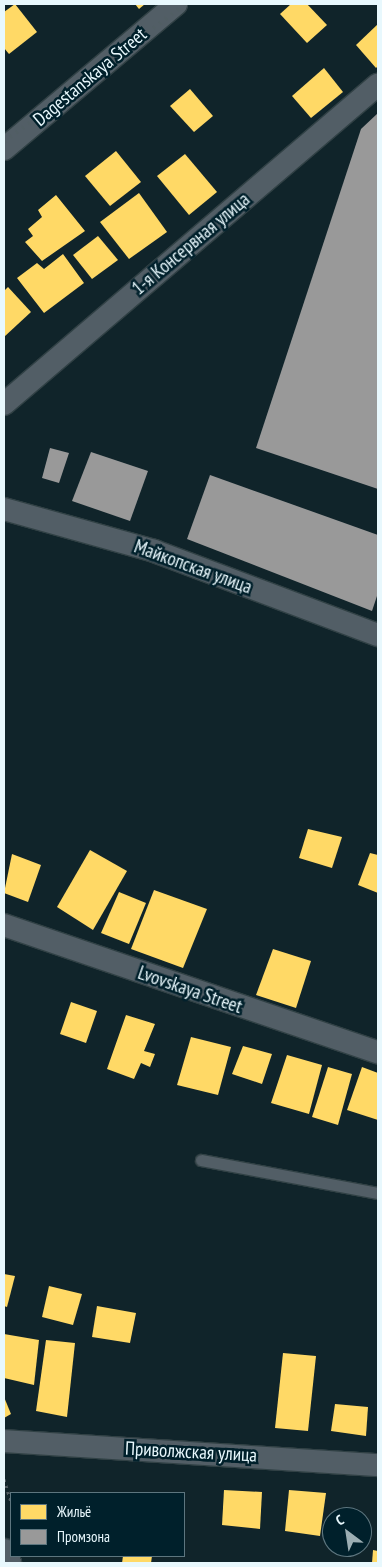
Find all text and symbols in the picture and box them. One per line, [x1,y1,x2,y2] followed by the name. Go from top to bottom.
[29,23,151,131] street label: Dagestanskaya Street
[127,188,255,300] street label: 1-я Консервная улица
[131,535,255,599] street label: Майкопская улица
[135,962,245,1018] street label: Lvovskaya Street
[124,1437,258,1467] street label: Приволжская улица
[10,1492,185,1557] legend
[57,1502,91,1521] text: Жильё
[322,1507,372,1557] north arrow
[332,1511,347,1529] text: С
[57,1527,110,1546] text: Промзона

